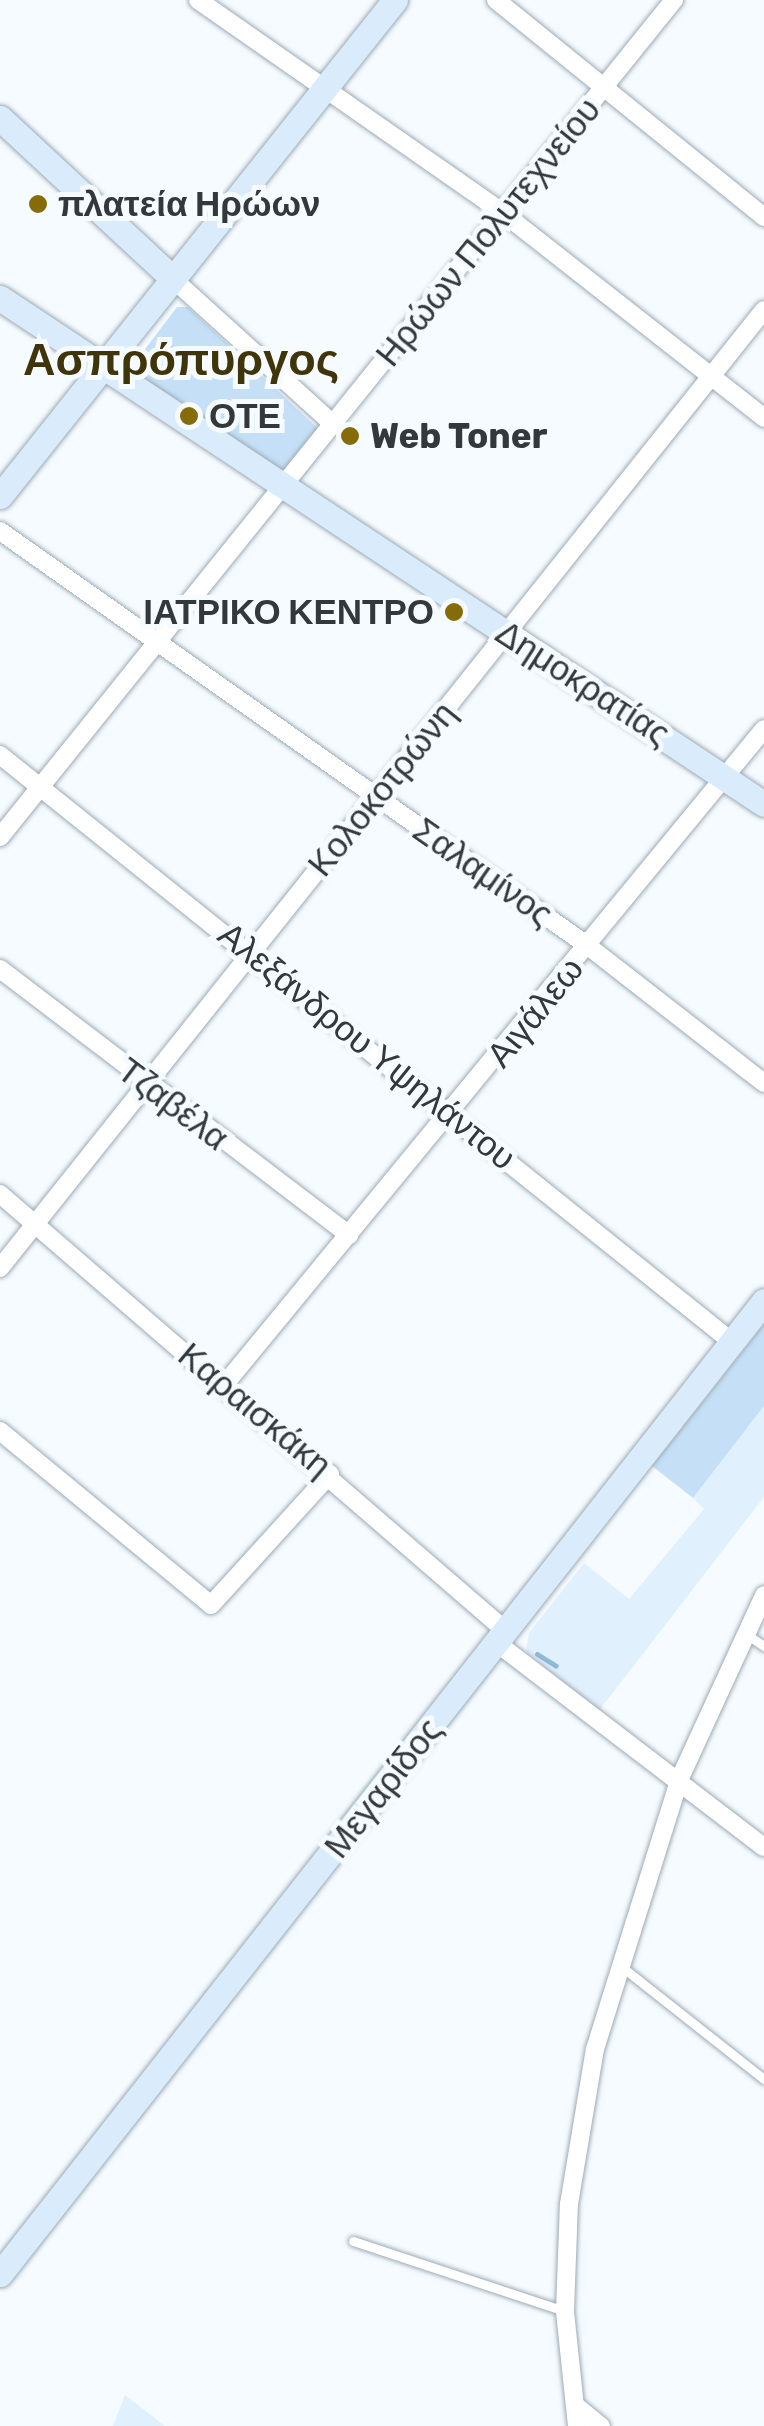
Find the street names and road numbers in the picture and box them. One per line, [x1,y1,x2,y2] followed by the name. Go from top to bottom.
[367,89,609,375] street label: Ηρώων Πολυτεχνείου
[488,611,678,755] street label: Δημοκρατίας
[299,693,465,885] street label: Κολοκοτρώνη
[405,809,561,935] street label: Σαλαμίνος
[210,913,524,1179] street label: Αλεξάνδρου Υψηλάντου
[478,949,592,1075] street label: Αιγάλεω
[109,1049,237,1159] street label: Τζαβέλα
[170,1334,340,1486] street label: Καραισκάκη
[315,1710,451,1866] street label: Μεγαρίδος

